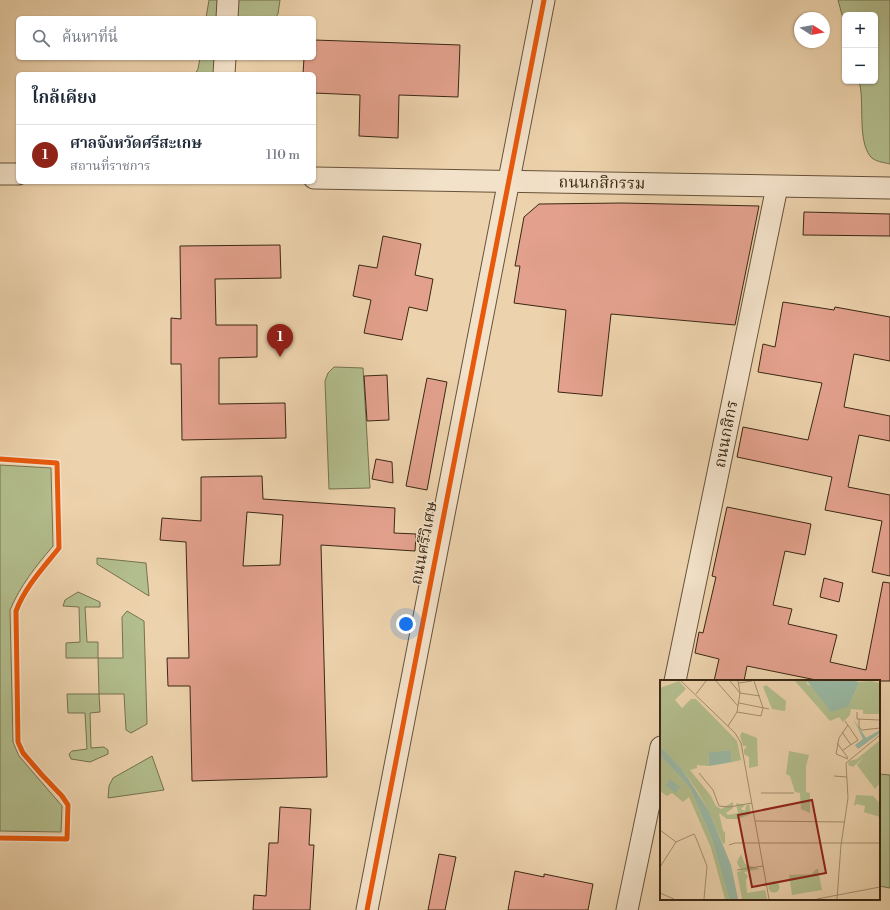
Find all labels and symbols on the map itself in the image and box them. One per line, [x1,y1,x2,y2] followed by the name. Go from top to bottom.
[794,12,830,48] north arrow
[559,172,645,194] street label: ถนนกสิกรรม
[267,324,293,357] pin: 1
[710,399,742,469] street label: ถนนกสิกร
[406,500,442,586] street label: ถนนศรีวิเศษ
[396,614,416,634] your location
[660,680,880,900] inset map

